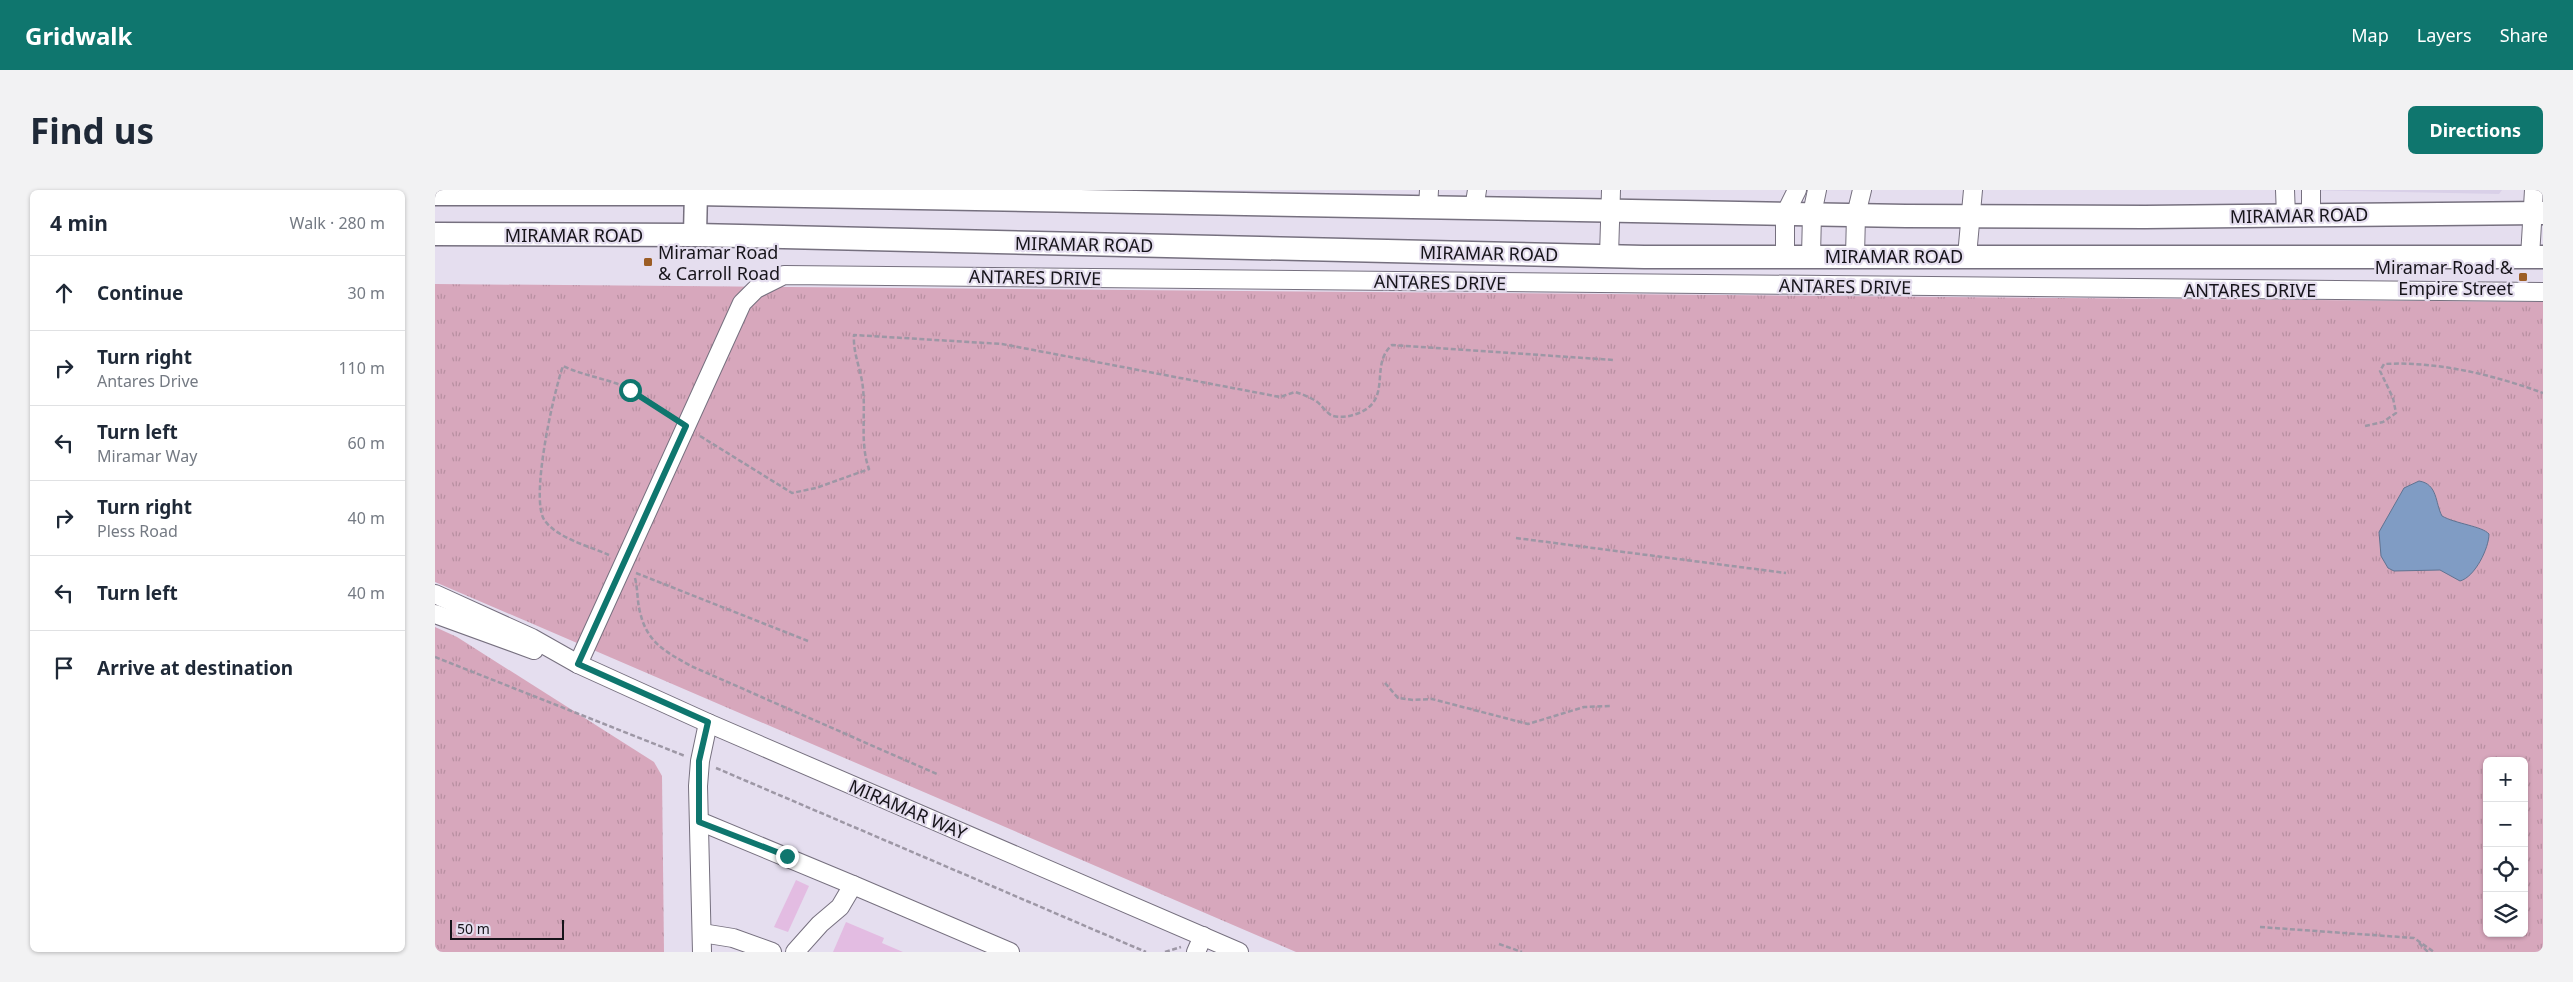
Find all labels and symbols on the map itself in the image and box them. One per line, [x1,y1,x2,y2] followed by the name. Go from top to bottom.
[2230,202,2368,228] street label: MIRAMAR ROAD
[505,223,643,247] street label: MIRAMAR ROAD
[1015,231,1153,257] street label: MIRAMAR ROAD
[658,240,780,285] place label: Miramar Road & Carroll Road
[1420,240,1558,266] street label: MIRAMAR ROAD
[1825,244,1963,268] street label: MIRAMAR ROAD
[2375,255,2514,300] place label: Miramar Road & Empire Street
[642,256,654,268] marker: Miramar Road & Carroll Road
[969,264,1101,290] street label: ANTARES DRIVE
[1374,269,1506,295] street label: ANTARES DRIVE
[2517,271,2529,283] marker: Miramar Road & Empire Street
[1779,273,1911,299] street label: ANTARES DRIVE
[2184,278,2316,302] street label: ANTARES DRIVE
[619,379,642,402] route start
[846,773,971,845] street label: MIRAMAR WAY
[776,845,799,868] route end
[450,917,564,940] scale bar

